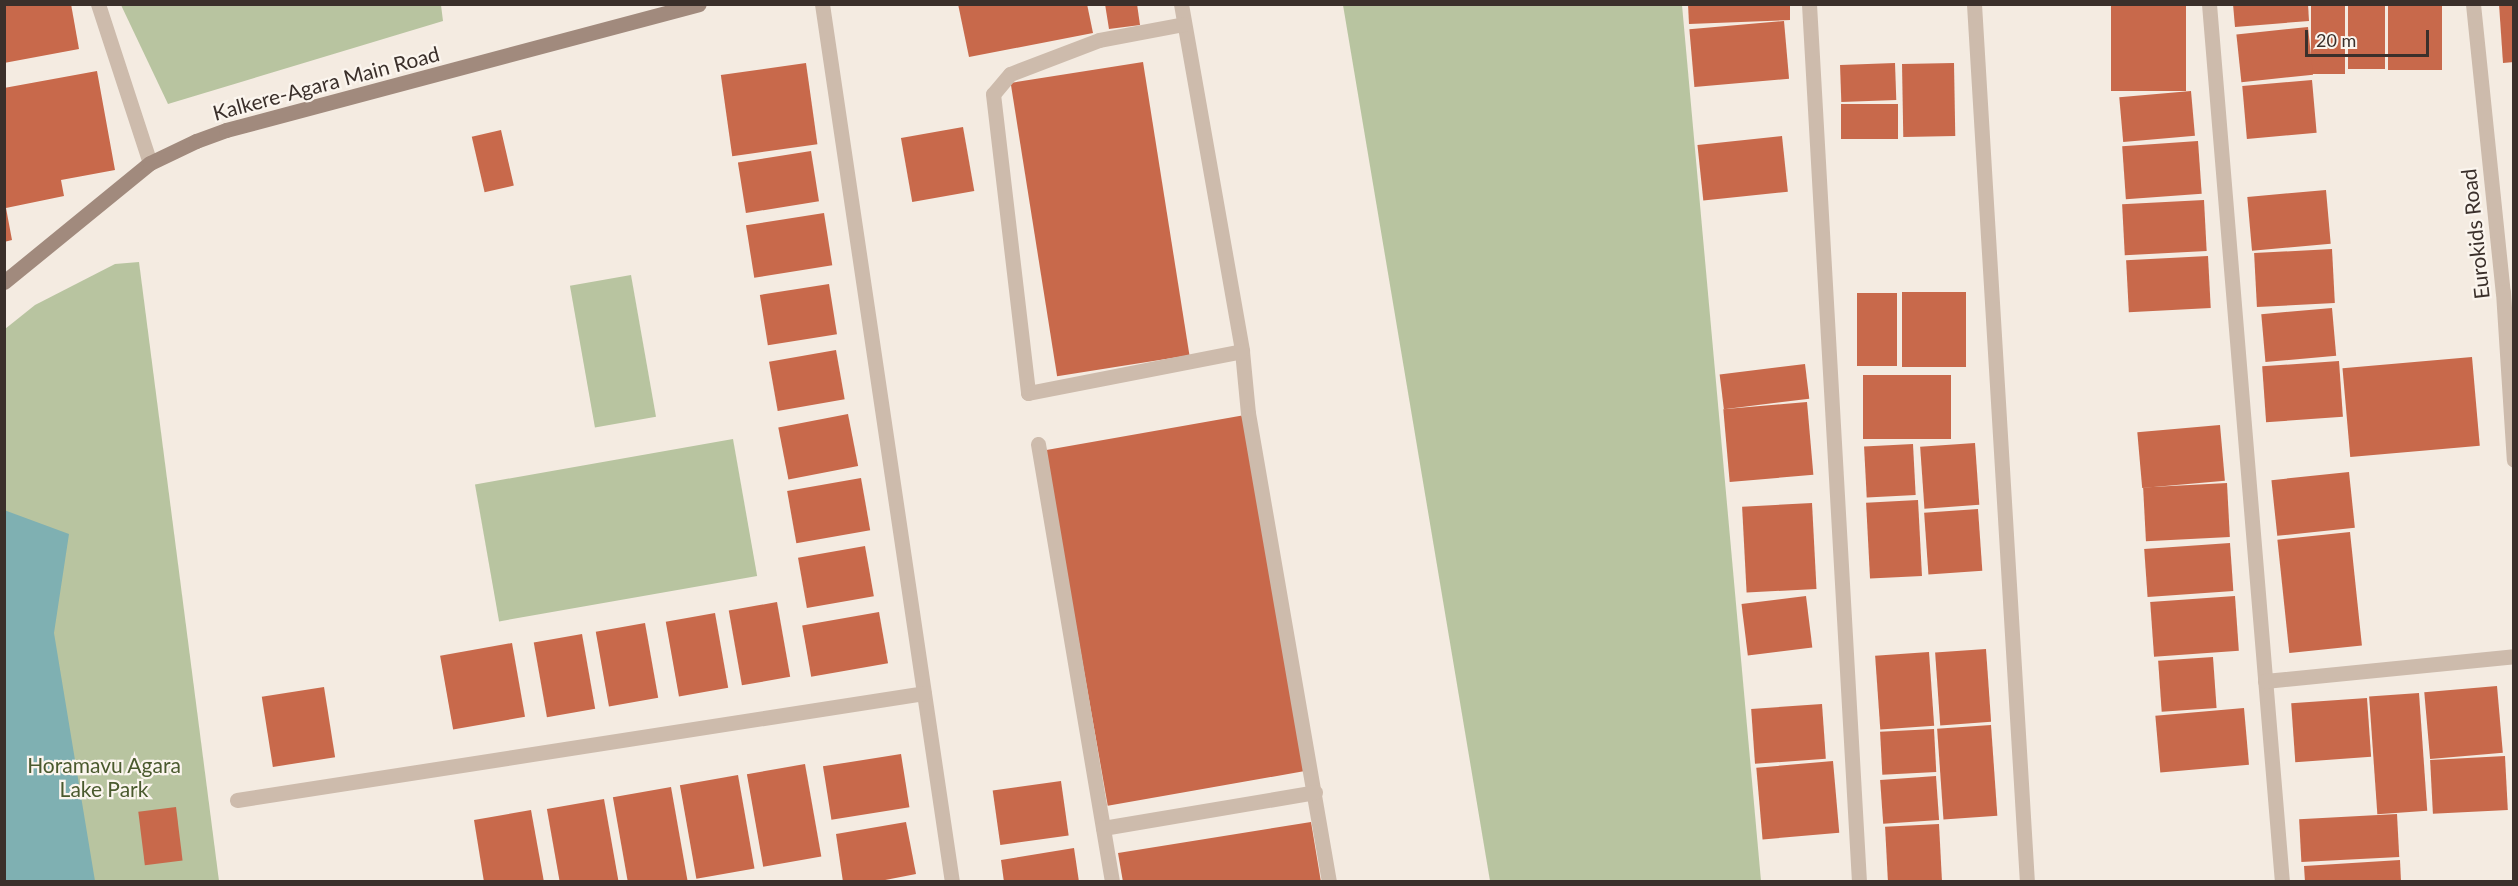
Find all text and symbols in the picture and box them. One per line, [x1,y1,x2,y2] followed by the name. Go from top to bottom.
[2308,18,2432,56] scale bar
[2316,29,2356,51] text: 20 m
[210,41,442,125] street label: Kalkere-Agara Main Road
[2456,168,2494,300] street label: Eurokids Road
[27,752,181,802] park label: Horamavu Agara Lake Park

